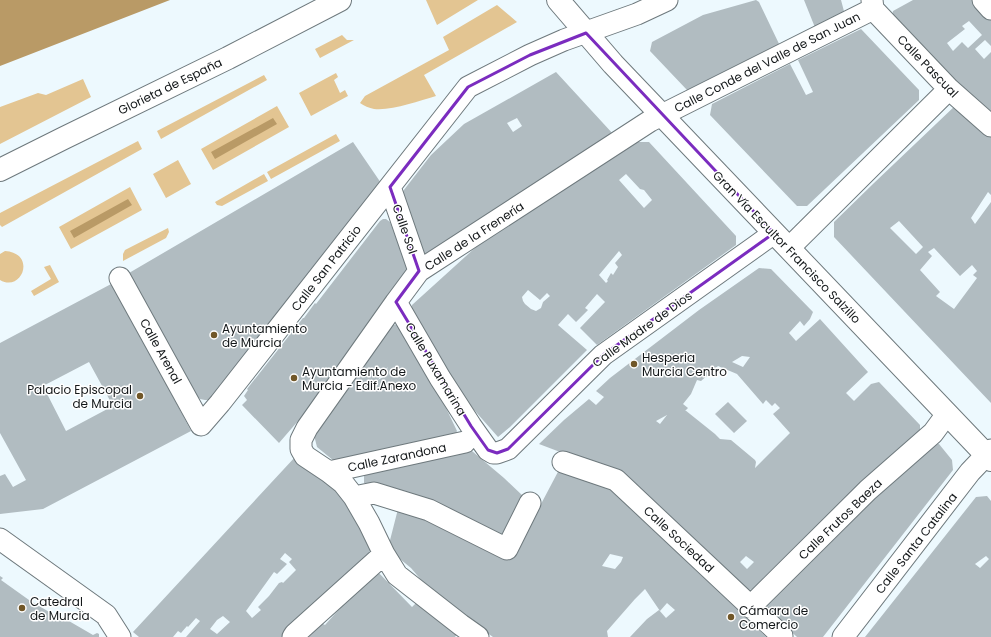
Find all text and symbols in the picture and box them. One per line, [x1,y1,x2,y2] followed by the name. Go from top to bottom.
[671,8,863,116] street label: Calle Conde del Valle de San Juan
[894,31,962,101] street label: Calle Pascual
[115,53,225,119] street label: Glorieta de España
[709,167,865,327] street label: Gran Vía Escultor Francisco Salzillo
[421,197,527,275] street label: Calle de la Frenería
[389,202,421,256] street label: Calle Sol
[287,221,365,315] street label: Calle San Patricio
[589,287,695,371] street label: Calle Madre de Dios
[136,315,186,387] street label: Calle Arenal
[401,319,471,419] street label: Calle Puxamarina
[222,320,307,351] place label: Ayuntamiento de Murcia
[209,330,219,340] marker: Ayuntamiento de Murcia
[642,349,727,380] place label: Hesperia Murcia Centro
[629,359,639,369] marker: Hesperia Murcia Centro
[302,363,417,394] place label: Ayuntamiento de Murcia - Edif.Anexo
[289,373,299,383] marker: Ayuntamiento de Murcia - Edif.Anexo
[27,381,132,412] place label: Palacio Episcopal de Murcia
[135,391,145,401] marker: Palacio Episcopal de Murcia
[346,438,448,476] street label: Calle Zarandona
[794,475,886,563] street label: Calle Frutos Baeza
[871,489,961,597] street label: Calle Santa Catalina
[640,502,718,576] street label: Calle Sociedad
[30,593,90,624] place label: Catedral de Murcia
[739,602,808,633] place label: Cámara de Comercio
[17,603,27,613] marker: Catedral de Murcia
[726,612,736,622] marker: Cámara de Comercio

